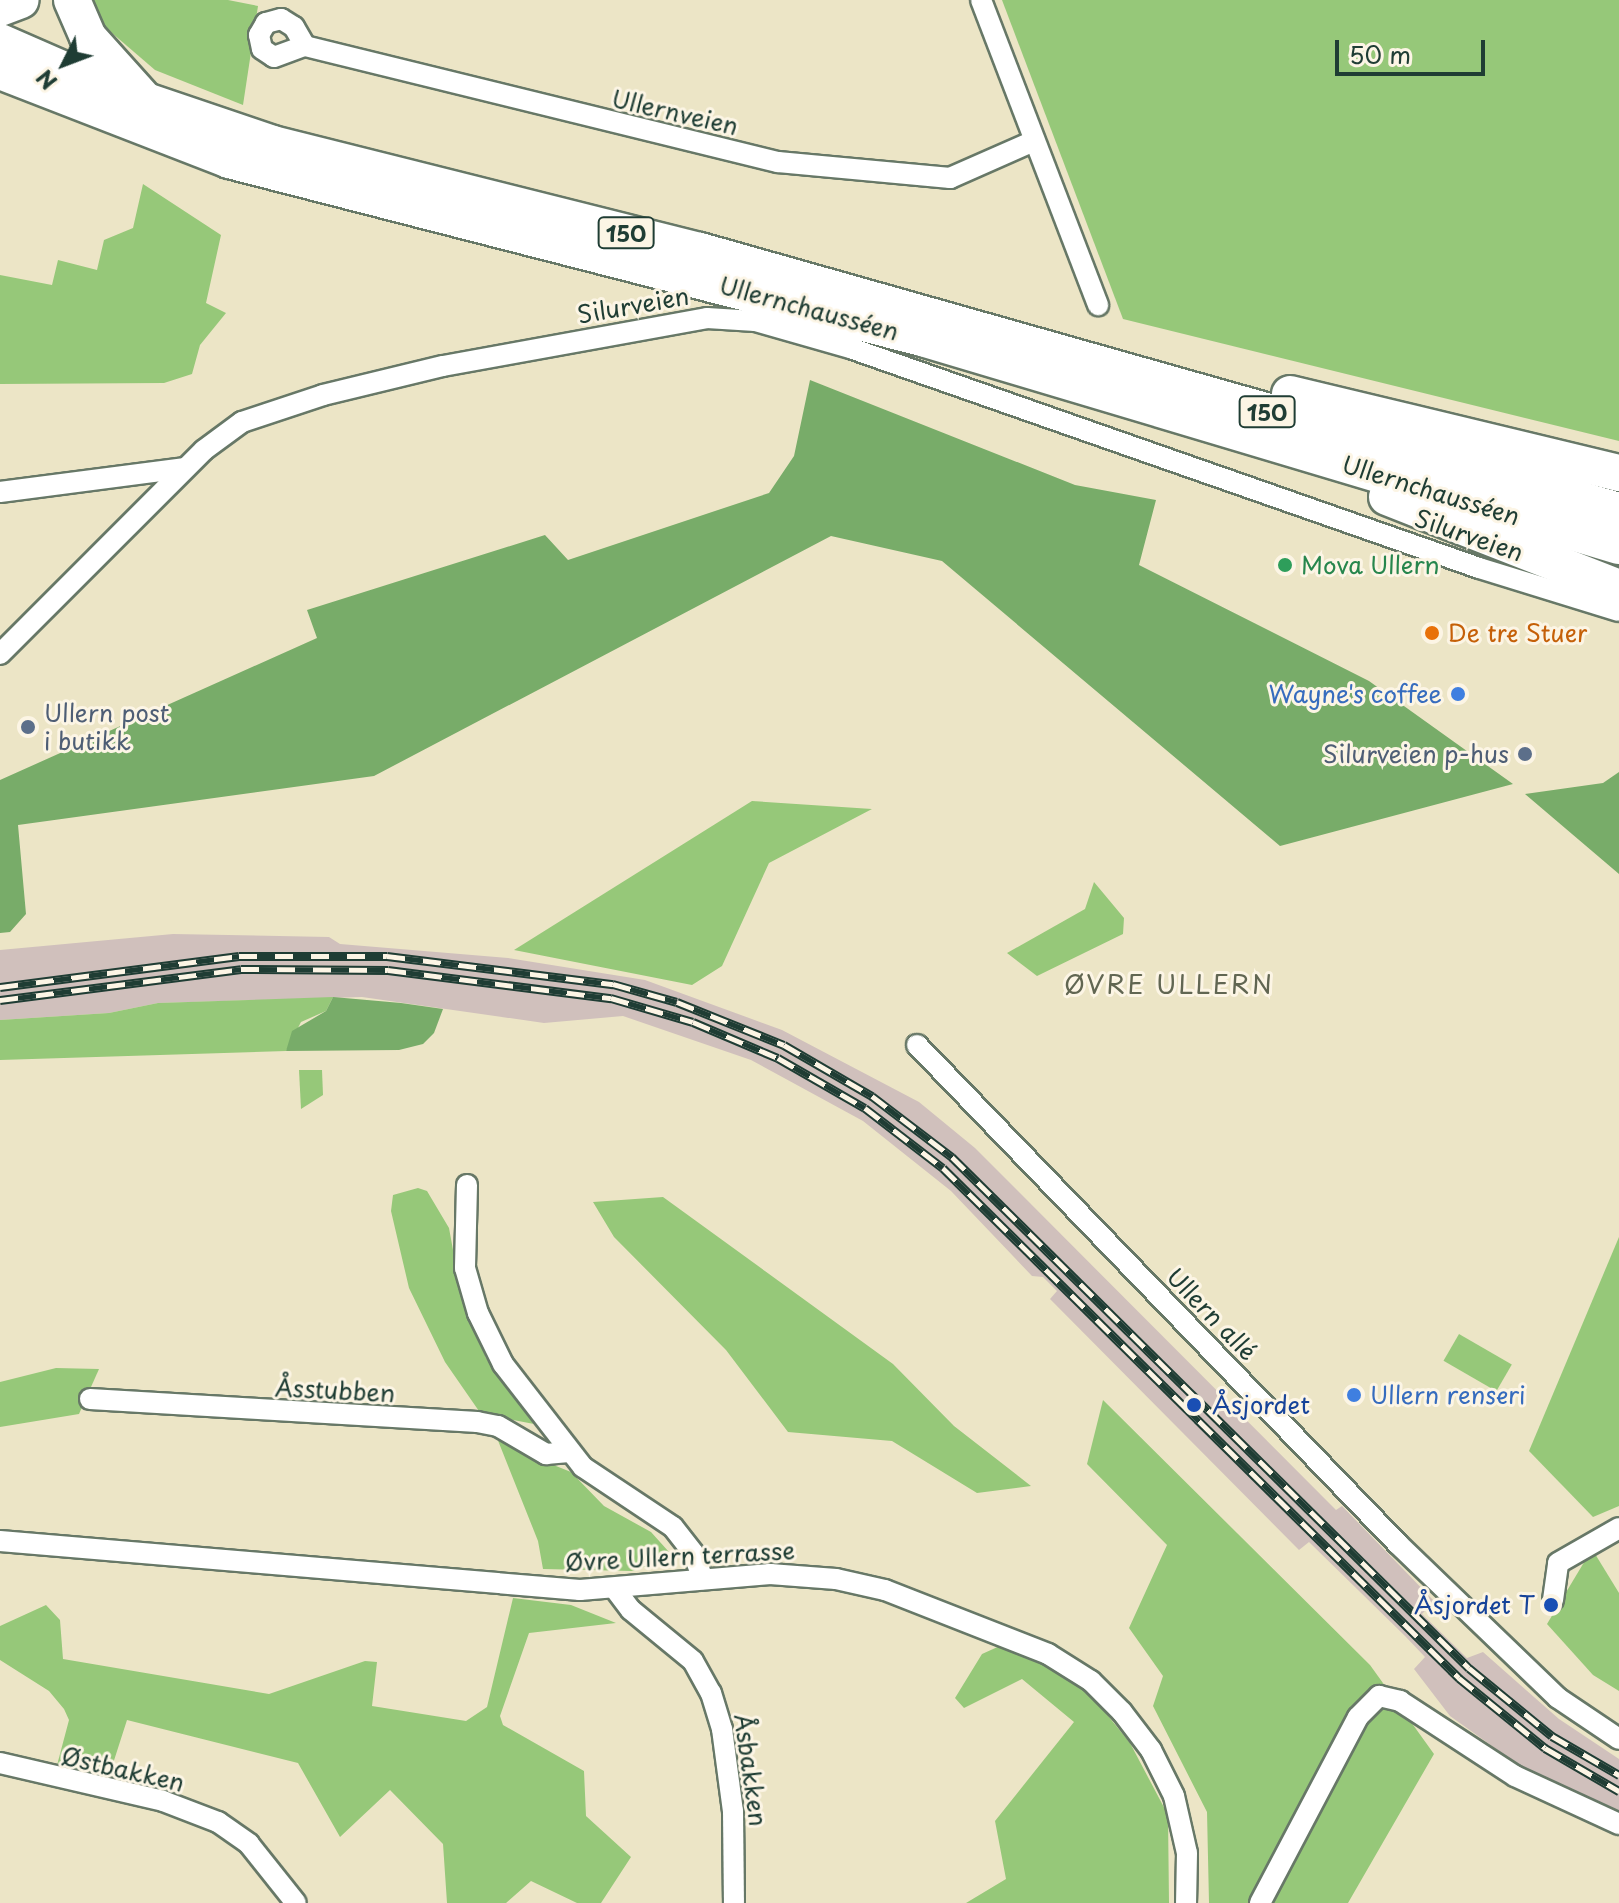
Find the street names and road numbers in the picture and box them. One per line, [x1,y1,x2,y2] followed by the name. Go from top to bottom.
[609,83,741,141] street label: Ullernveien
[596,215,656,251] road number: 150
[716,270,902,346] street label: Ullernchausséen
[575,281,691,329] street label: Silurveien
[1237,394,1297,430] road number: 150
[1339,449,1523,531] street label: Ullernchausséen
[1411,503,1527,567] street label: Silurveien
[1161,1261,1263,1367] street label: Ullern allé
[274,1372,396,1408] street label: Åsstubben
[564,1536,796,1576] street label: Øvre Ullern terrasse
[729,1712,773,1828] street label: Åsbakken
[59,1741,187,1797] street label: Østbakken

